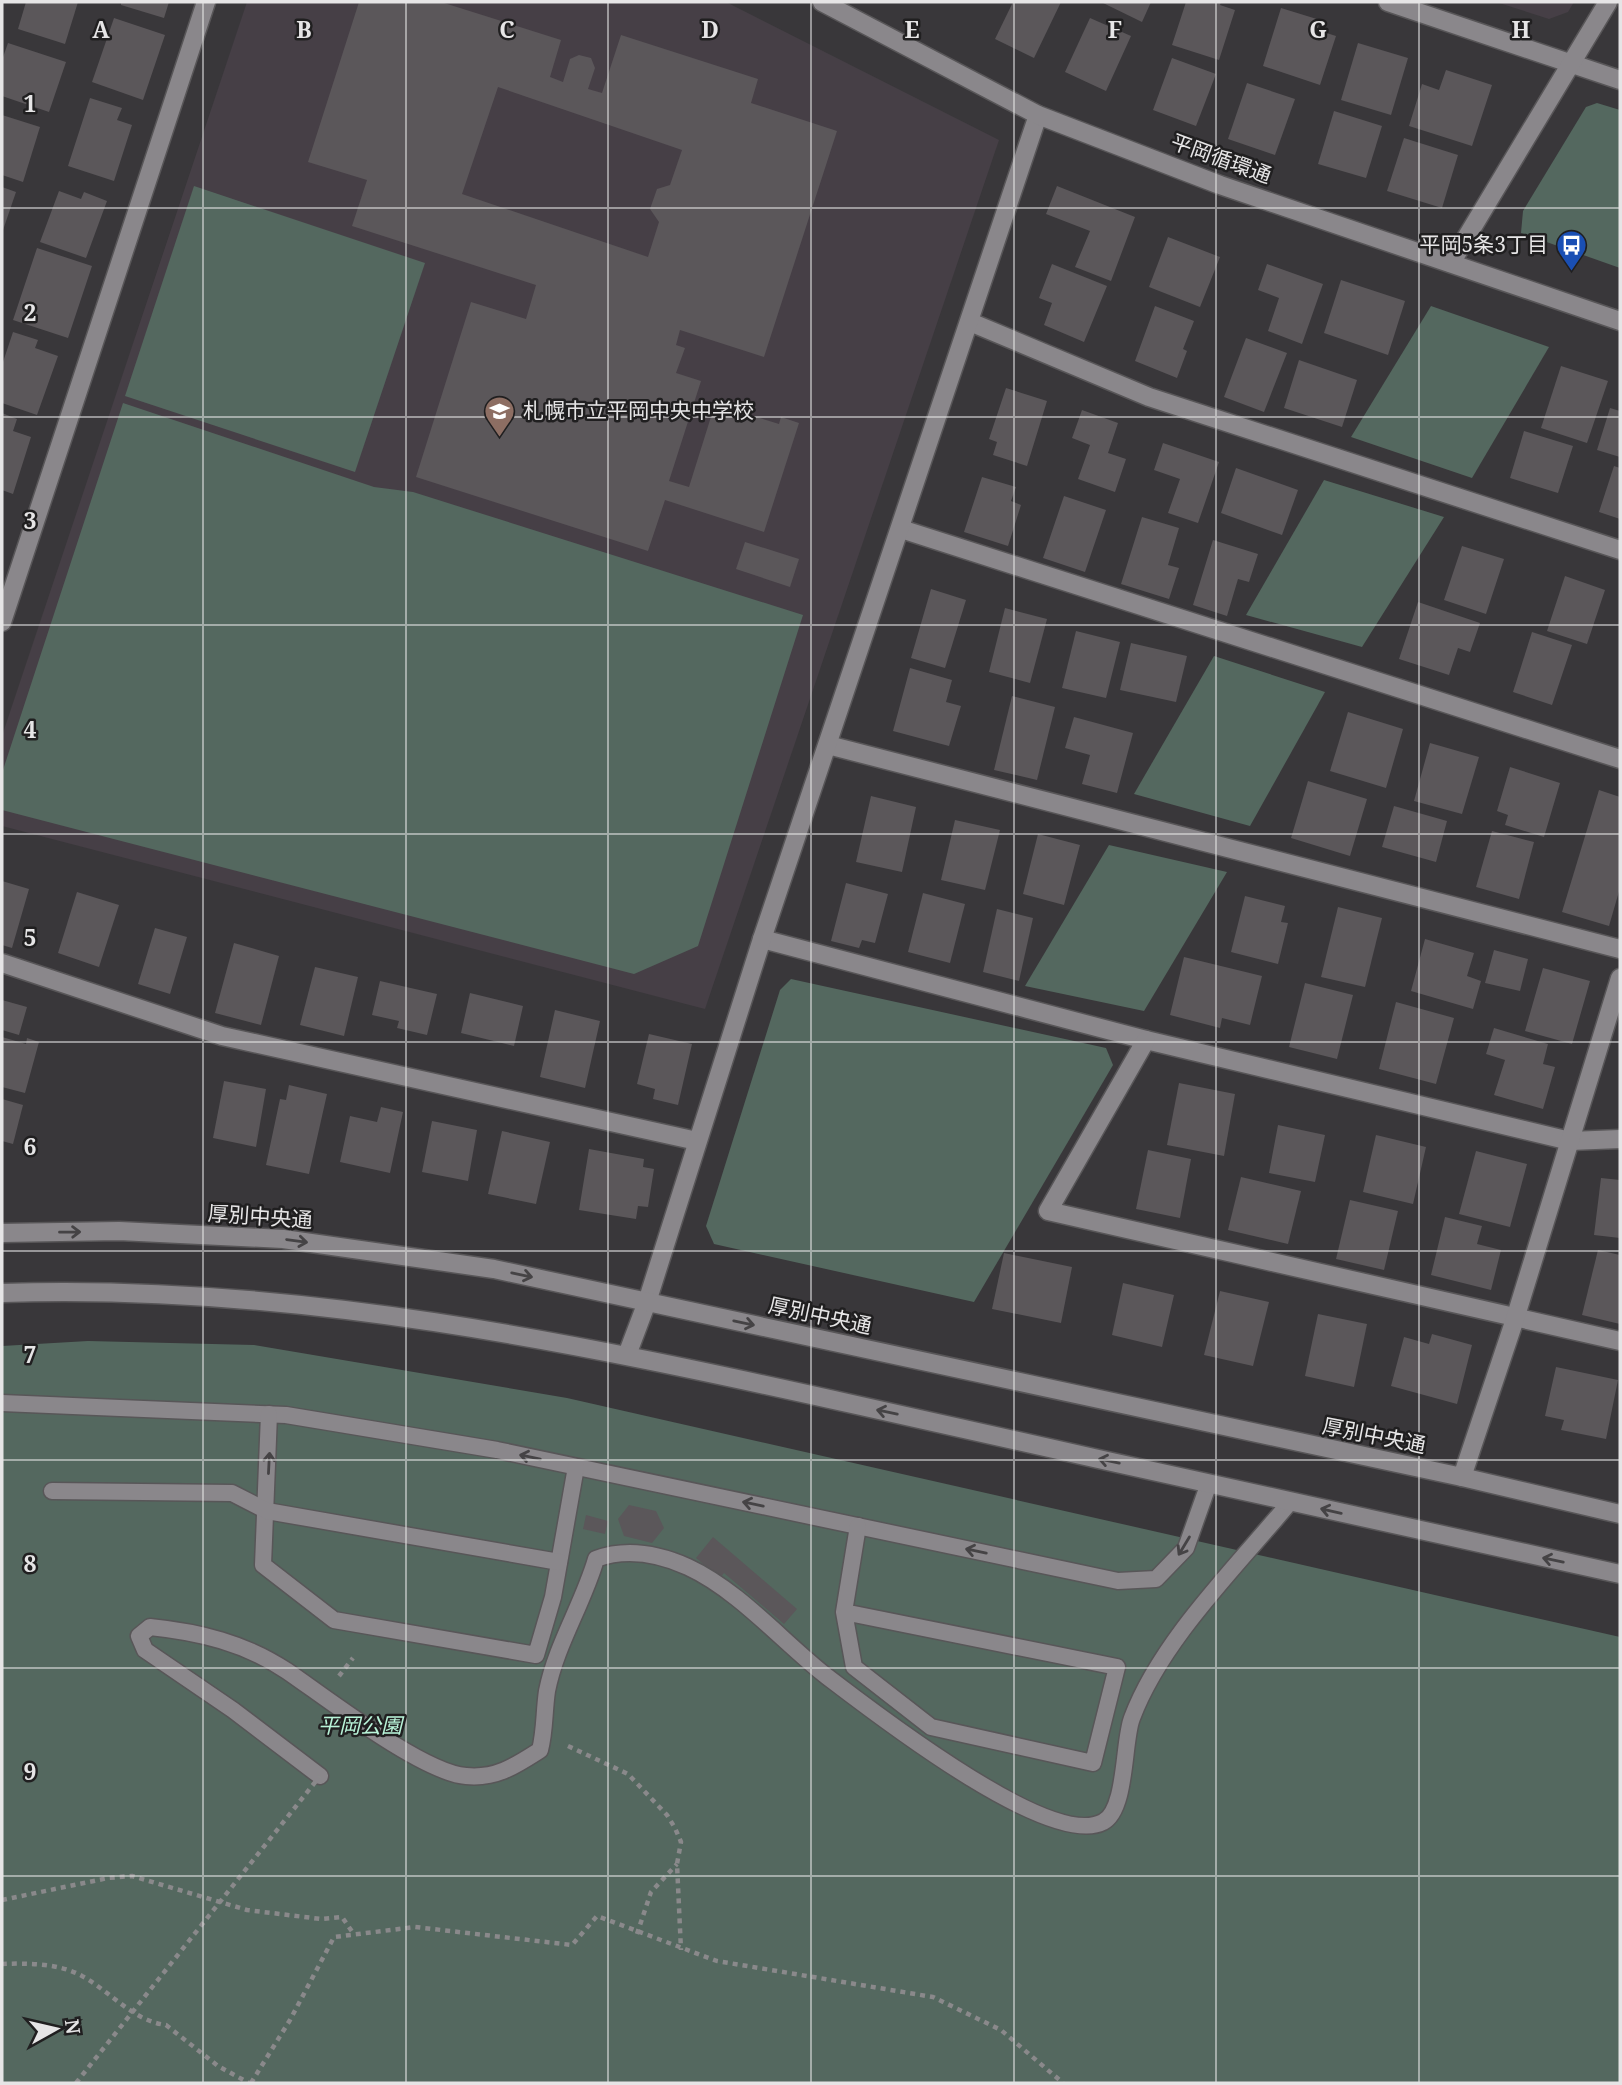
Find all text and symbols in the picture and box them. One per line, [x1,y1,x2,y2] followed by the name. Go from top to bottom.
[92,13,110,45] text: A
[296,13,312,45] text: B
[499,13,515,45] text: C
[701,13,719,45] text: D
[904,13,920,45] text: E
[1108,13,1122,45] text: F
[1309,13,1327,45] text: G
[1512,13,1531,45] text: H
[24,87,37,119] text: 1
[1167,127,1275,189] street label: 平岡循環通
[1554,228,1588,272] bus stop icon: 平岡5条3丁目
[1420,230,1548,258] place label: 平岡5条3丁目
[24,296,37,328] text: 2
[483,394,517,438] school or university icon: 札幌市立平岡中央中学校
[523,396,754,424] place label: 札幌市立平岡中央中学校
[24,504,37,536] text: 3
[24,713,37,745] text: 4
[24,921,37,953] text: 5
[24,1130,37,1162] text: 6
[207,1198,313,1234] street label: 厚別中央通
[58,1225,81,1239] one-way arrow
[285,1235,308,1248] one-way arrow
[510,1269,533,1282] one-way arrow
[766,1290,874,1340] street label: 厚別中央通
[732,1317,755,1331] one-way arrow
[24,1338,37,1370] text: 7
[876,1404,899,1418] one-way arrow
[1320,1411,1428,1459] street label: 厚別中央通
[519,1450,542,1464] one-way arrow
[262,1452,275,1475] one-way arrow
[1099,1453,1121,1466] one-way arrow
[742,1496,765,1510] one-way arrow
[1321,1503,1343,1516] one-way arrow
[1177,1536,1191,1556] one-way arrow
[965,1543,988,1557] one-way arrow
[24,1547,37,1579] text: 8
[1543,1553,1565,1566] one-way arrow
[318,1711,405,1739] park label: 平岡公園
[24,1755,37,1787] text: 9
[21,1994,91,2064] north arrow
[59,2017,87,2036] text: N

